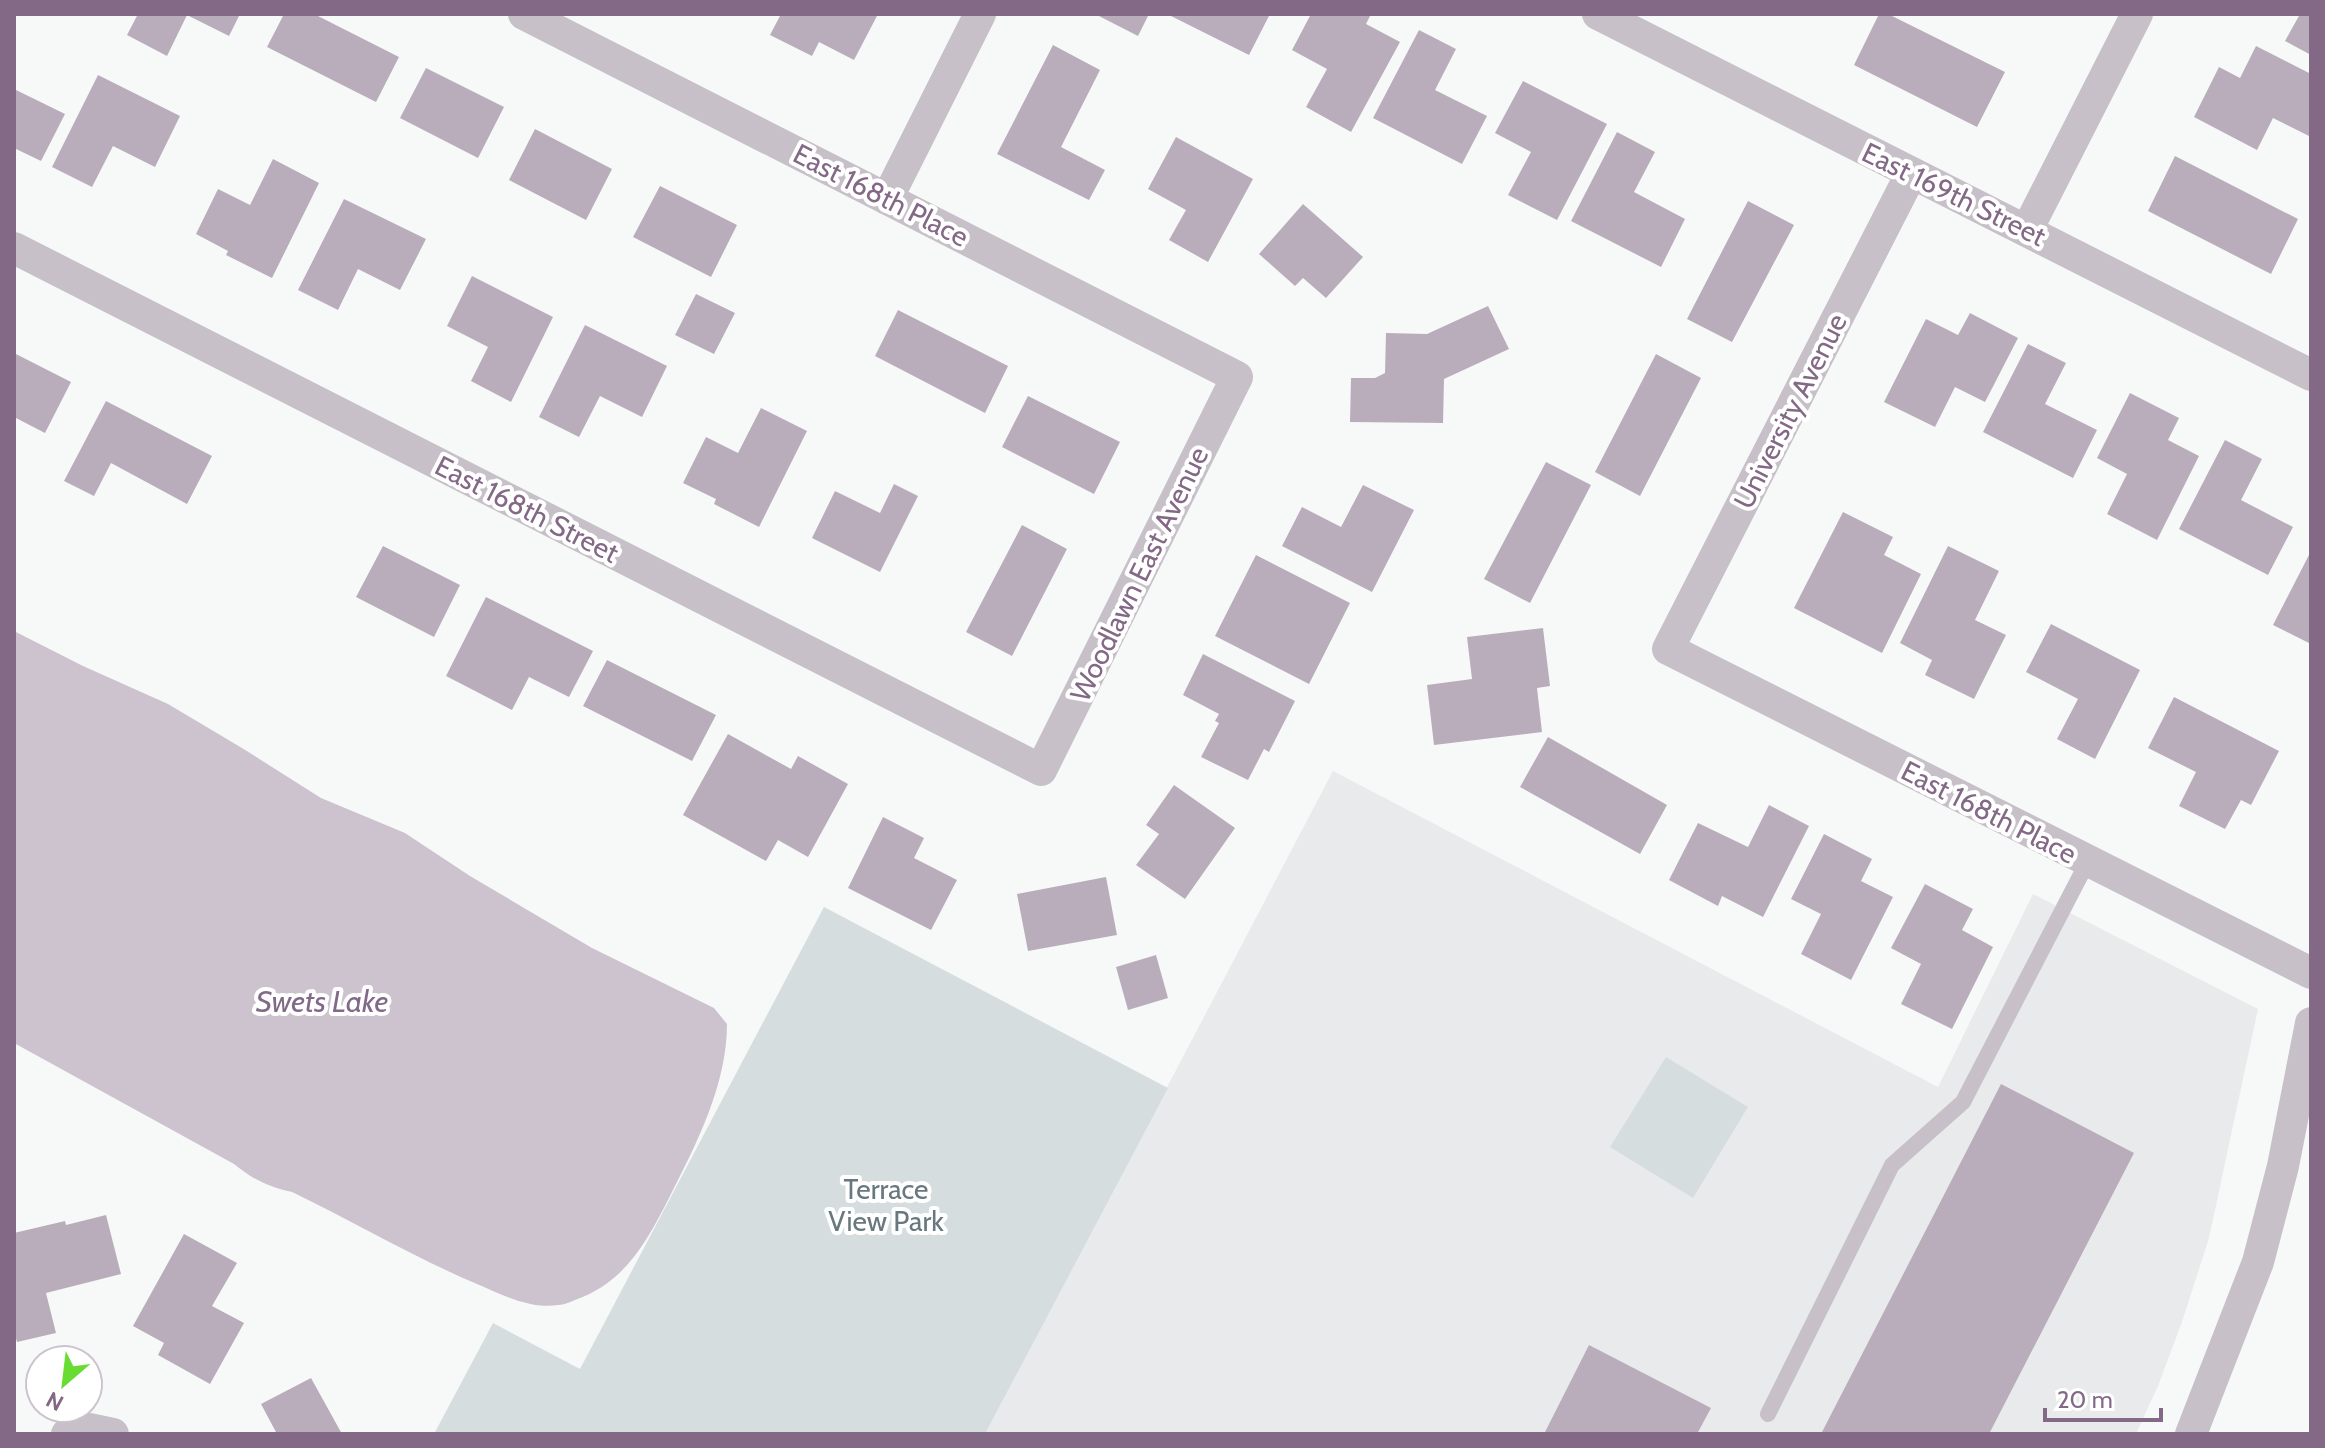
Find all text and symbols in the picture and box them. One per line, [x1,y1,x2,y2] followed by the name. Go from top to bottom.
[1857,135,2051,253] street label: East 169th Street
[788,136,974,254] street label: East 168th Place
[1726,308,1854,514] street label: University Avenue
[1063,441,1215,707] street label: Woodlawn East Avenue
[430,448,624,570] street label: East 168th Street
[1896,753,2082,871] street label: East 168th Place
[256,983,388,1020] water label: Swets Lake
[828,1172,944,1238] park label: Terrace View Park
[24,1344,104,1424] north arrow
[2045,1372,2161,1422] scale bar
[2057,1385,2113,1414] text: 20 m
[42,1386,68,1417] text: N

